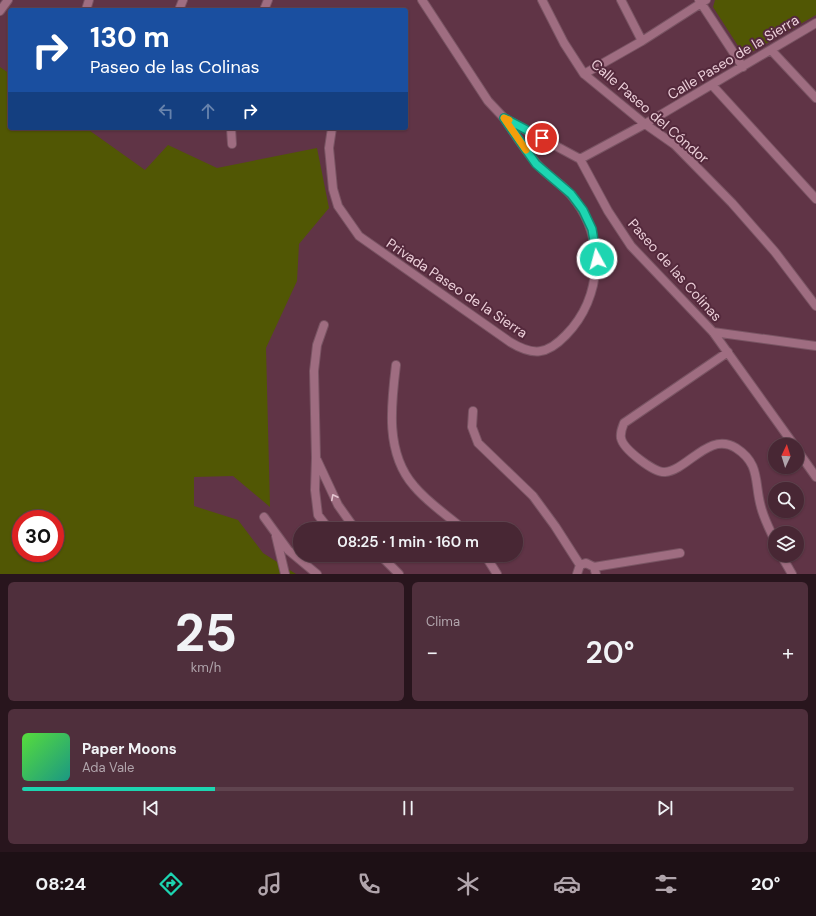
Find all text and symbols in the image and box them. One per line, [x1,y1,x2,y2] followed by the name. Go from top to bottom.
[664,11,802,103] street label: Calle Paseo de la Sierra
[90,19,170,56] text: 130 m
[24,24,76,76] icon: right
[90,55,260,79] text: Paseo de las Colinas
[587,55,713,167] street label: Calle Paseo del Cóndor
[155,100,177,122] icon: left
[197,100,219,122] icon: ahead
[239,100,261,122] icon: right
[525,121,559,155] pin
[531,127,553,149] icon: arrive
[624,215,726,325] street label: Paseo de las Colinas
[383,234,531,342] street label: Privada Paseo de la Sierra
[576,238,618,280] position arrow
[768,438,804,474] north arrow
[768,438,804,562] map controls
[768,482,804,518] button: search
[331,493,339,501] one-way arrow
[12,510,64,562] speed limit sign: 30
[768,526,804,562] button: layers
[337,532,479,552] text: 08:25 · 1 min · 160 m
[175,599,237,667] text: 25
[426,613,460,630] text: Clima
[586,633,634,672] text: 20°
[426,638,438,667] text: −
[782,638,794,667] text: +
[191,659,221,676] text: km/h
[82,739,177,759] text: Paper Moons
[82,759,134,776] text: Ada Vale
[140,797,162,819] icon: previous
[397,797,419,819] icon: pause
[654,797,676,819] icon: next
[157,870,185,898] icon: directions
[256,870,284,898] icon: music
[355,870,383,898] icon: phone
[454,870,482,898] icon: climate
[553,870,581,898] icon: car
[652,870,680,898] icon: filters
[35,872,86,896] text: 08:24
[751,872,780,896] text: 20°

